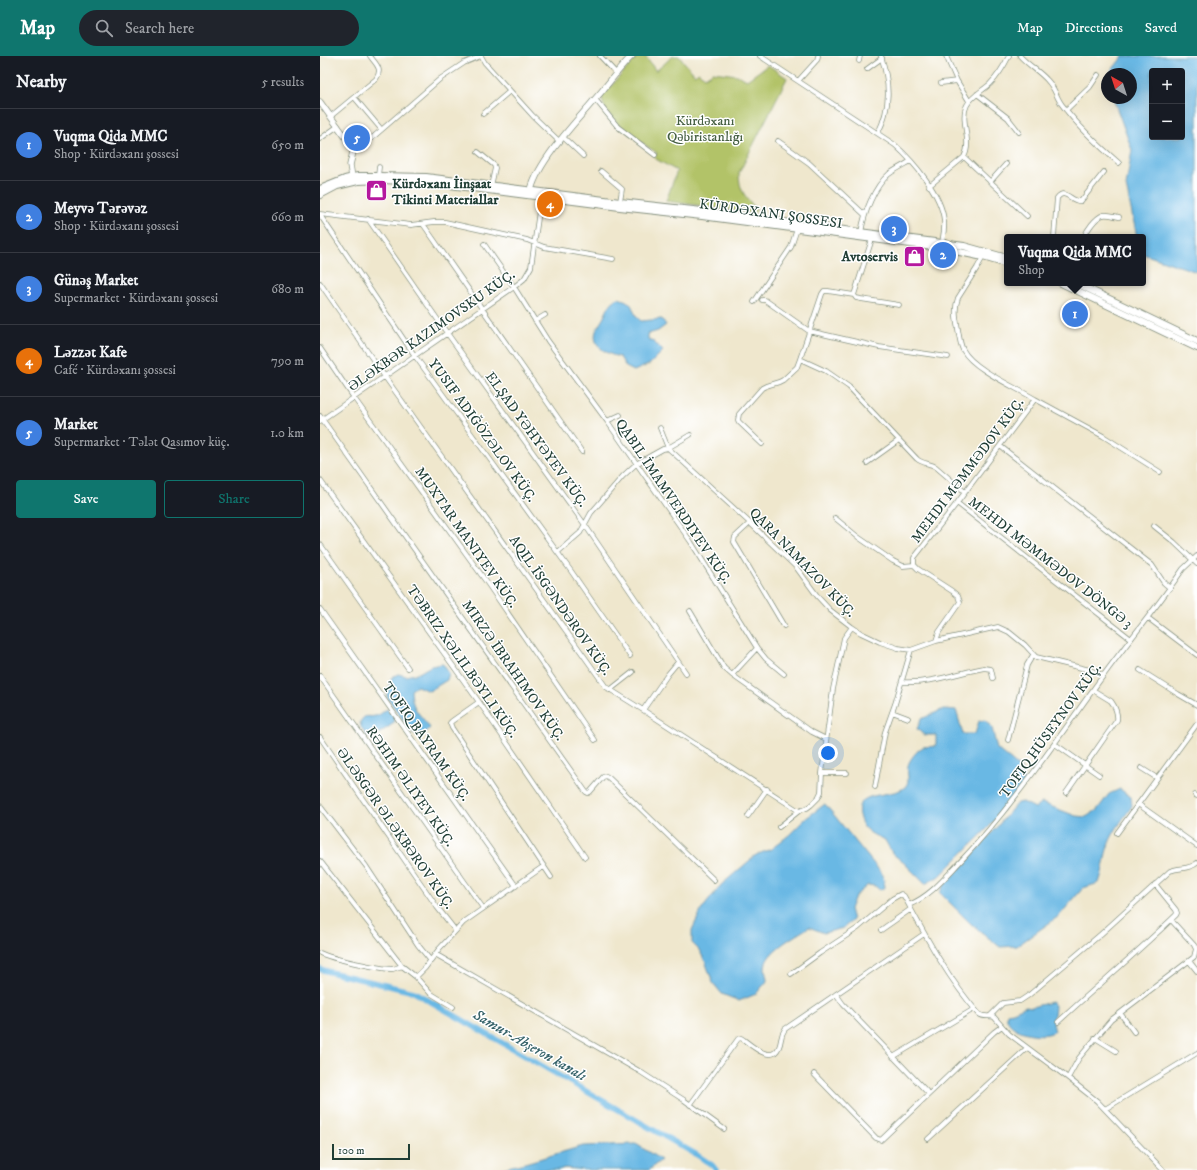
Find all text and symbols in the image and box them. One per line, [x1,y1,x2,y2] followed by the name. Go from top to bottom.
[79,10,359,46] search box
[20,17,55,40] text: Map
[93,17,115,39] icon: search
[125,19,194,38] text: Search here
[1017,19,1043,37] text: Map
[1065,19,1123,37] text: Directions
[1145,19,1177,37] text: Saved
[1101,68,1137,104] north arrow
[1149,68,1185,140] map controls
[1149,68,1185,104] button: +
[16,71,66,93] text: Nearby
[262,74,304,90] text: 5 results
[1149,104,1185,140] button: −
[667,112,744,146] park label: Kürdəxanı Qəbiristanlığı
[344,123,370,153] pin: 5
[54,127,168,146] text: Vuqma Qida MMC
[27,137,31,153] text: 1
[271,137,304,153] text: 650 m
[54,146,179,162] text: Shop · Kürdəxanı şossesi
[391,175,499,209] place label: Kürdəxanı İinşaat Tikinti Materiallar
[363,178,389,204] shop icon: Kürdəxanı İinşaat Tikinti Materiallar
[537,189,563,219] pin: 4
[698,195,844,233] street label: KÜRDƏXANI ŞOSSESI
[54,199,147,218] text: Meyvə Tərəvəz
[26,209,32,225] text: 2
[271,209,304,225] text: 660 m
[881,214,907,244] pin: 3
[54,218,179,234] text: Shop · Kürdəxanı şossesi
[1004,234,1146,286] popup
[930,240,956,270] pin: 2
[901,243,927,269] shop icon: Avtoservis
[1018,243,1132,262] text: Vuqma Qida MMC
[841,248,898,266] place label: Avtoservis
[1018,262,1045,278] text: Shop
[344,266,519,396] street label: ƏLƏKBƏR KAZIMOVSKU KÜÇ.
[54,271,138,290] text: Günəş Market
[27,281,31,297] text: 3
[271,281,304,297] text: 680 m
[54,290,218,306] text: Supermarket · Kürdəxanı şossesi
[1062,299,1088,329] pin: 1
[54,343,127,362] text: Ləzzət Kafe
[25,353,33,369] text: 4
[271,353,304,369] text: 790 m
[424,355,540,506] street label: YUSIF ADIĞÖZƏLOV KÜÇ.
[54,362,176,378] text: Café · Kürdəxanı şossesi
[481,368,591,511] street label: ELŞAD YƏHYƏYEV KÜÇ.
[907,394,1028,547] street label: MEHDI MƏMMƏDOV KÜÇ.
[54,415,98,434] text: Market
[611,416,735,588] street label: QABIL İMAMVERDIYEV KÜÇ.
[26,425,32,441] text: 5
[270,425,304,441] text: 1.0 km
[54,434,229,450] text: Supermarket · Tələt Qasımov küç.
[411,463,522,612] street label: MUXTAR MANIYEV KÜÇ.
[16,480,156,518] button: Save
[164,480,304,518] button: Share
[965,493,1136,633] street label: MEHDI MƏMMƏDOV DÖNGƏ 3
[745,504,859,621] street label: QARA NAMAZOV KÜÇ.
[505,532,615,679] street label: AQIL İSGƏNDƏROV KÜÇ.
[402,582,522,742] street label: TƏBRIZ XƏLILBƏYLI KÜÇ.
[458,597,569,744] street label: MIRZƏ İBRAHIMOV KÜÇ.
[996,659,1106,802] street label: TOFIQ HÜSEYNOV KÜÇ.
[378,678,474,805] street label: TOFIQ BAYRAM KÜÇ.
[362,723,459,850] street label: RƏHIM ƏLIYEV KÜÇ.
[818,743,838,763] your location
[332,744,458,913] street label: ƏLƏSGƏR ƏLƏKBƏROV KÜÇ.
[469,1005,590,1086] water label: Samur-Abşeron kanalı
[332,1142,410,1161] scale bar
[338,1144,364,1158] text: 100 m

